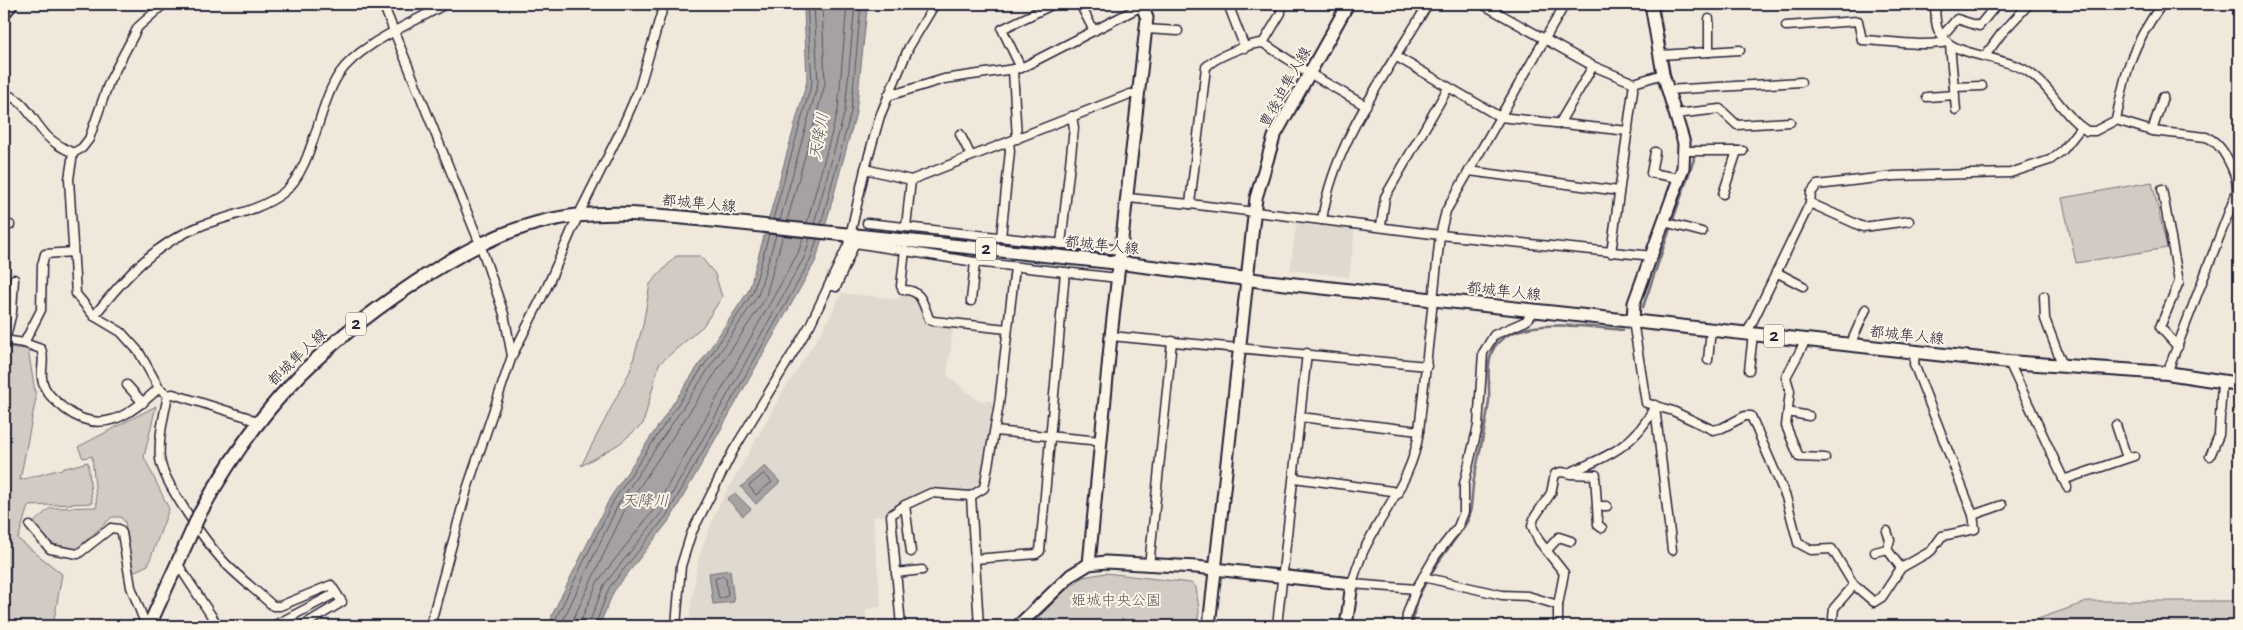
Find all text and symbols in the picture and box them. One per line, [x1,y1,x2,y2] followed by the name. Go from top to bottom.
[1254,43,1316,131] street label: 豊後迫隼人線
[804,111,833,162] water label: 天降川
[661,190,737,216] street label: 都城隼人線
[1064,231,1140,259] street label: 都城隼人線
[976,238,996,260] road number: 2
[1466,277,1542,305] street label: 都城隼人線
[346,312,366,336] road number: 2
[1869,321,1945,349] street label: 都城隼人線
[263,324,331,390] street label: 都城隼人線
[1764,324,1784,348] road number: 2
[621,490,669,511] water label: 天降川
[1071,590,1161,610] park label: 姫城中央公園

